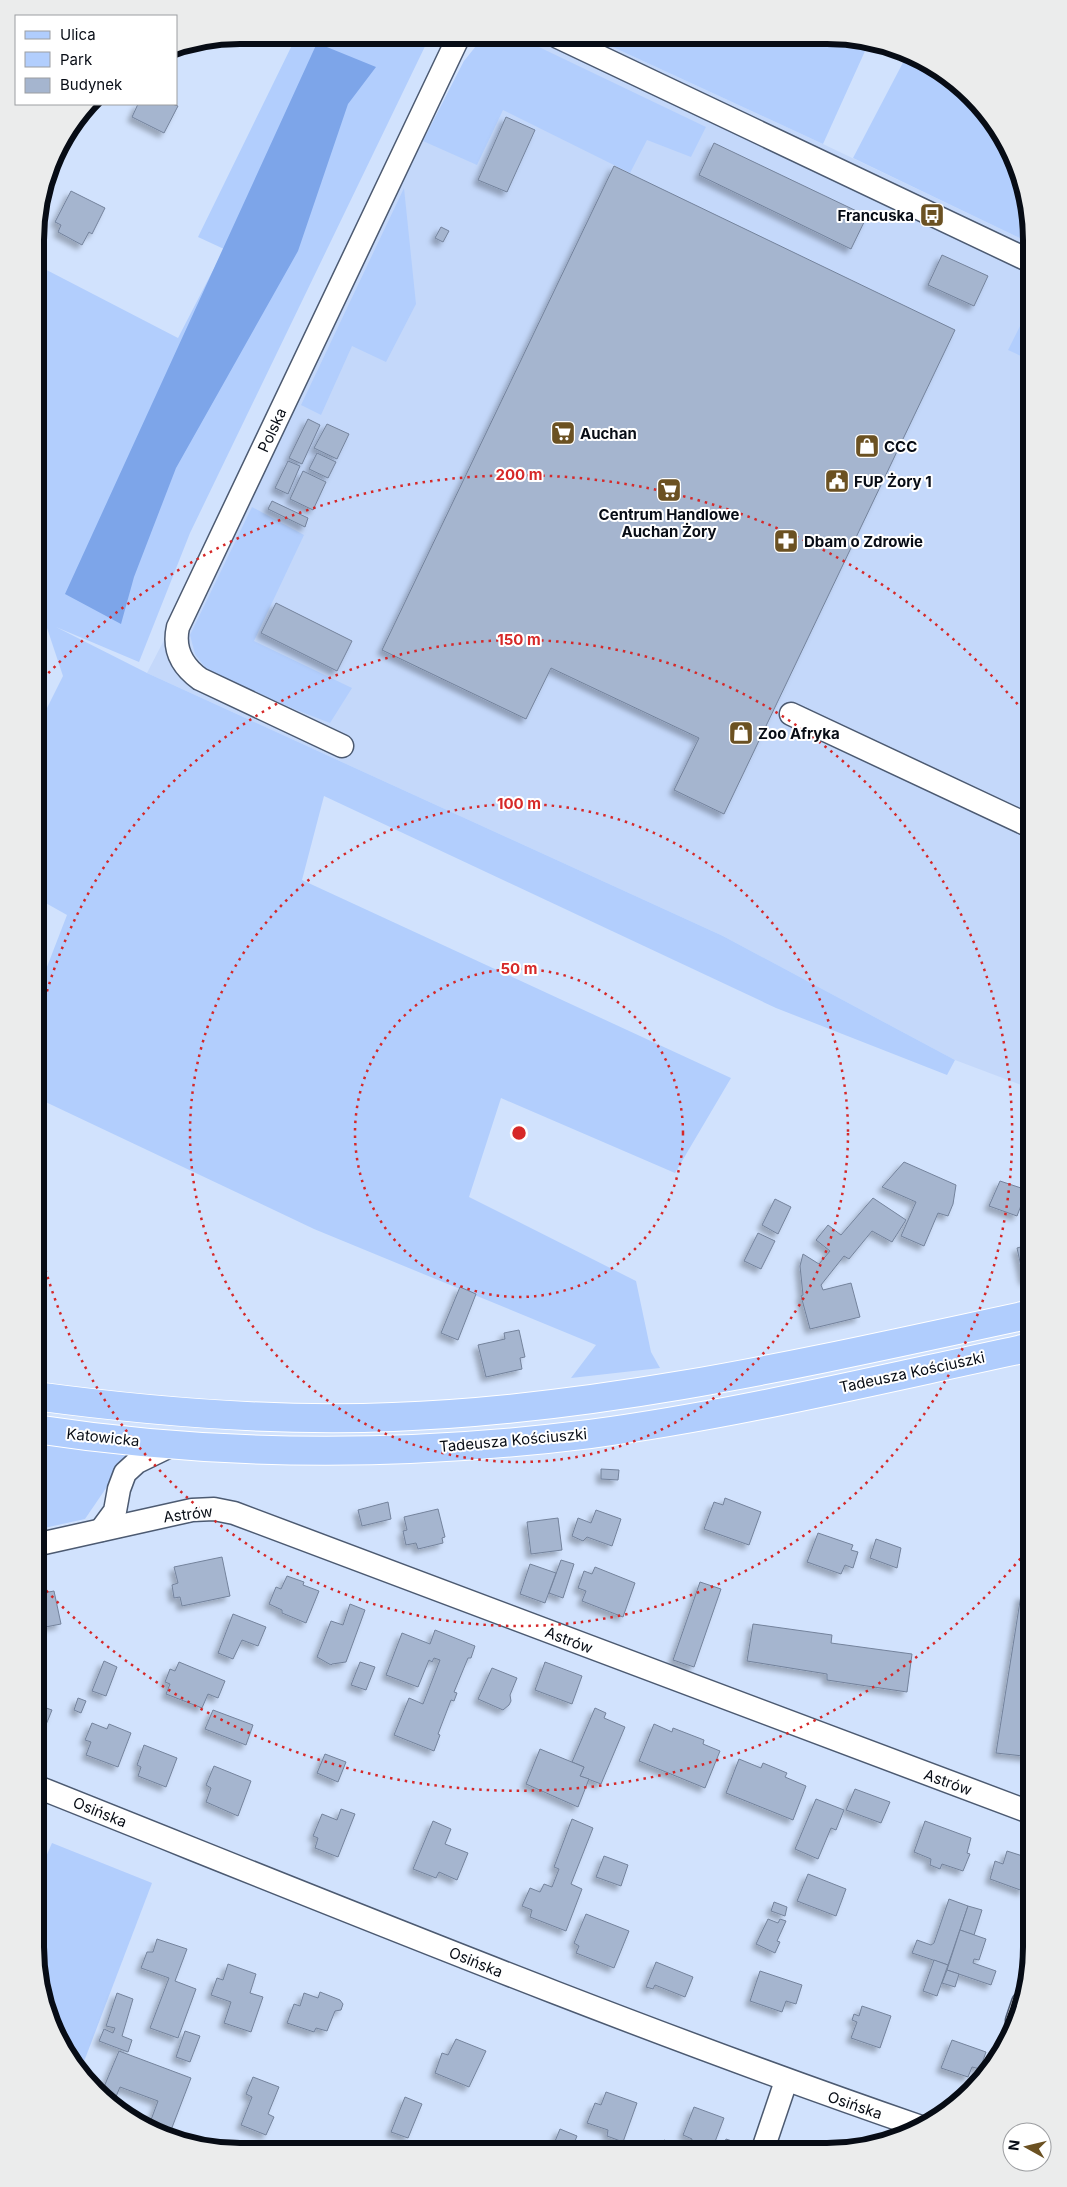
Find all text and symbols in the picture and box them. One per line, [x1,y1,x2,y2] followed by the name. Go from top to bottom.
[15,15,178,105] legend
[60,25,96,44] text: Ulica
[60,50,93,69] text: Park
[60,75,123,94] text: Budynek
[919,202,945,228] bus stop icon: Francuska
[838,206,914,225] place label: Francuska
[254,405,290,455] street label: Polska
[550,420,576,446] supermarket icon: Auchan
[580,424,637,443] place label: Auchan
[854,433,880,459] shop icon: CCC
[884,437,917,456] place label: CCC
[496,465,542,484] text: 200 m
[824,468,850,494] public building icon: FUP Żory 1
[854,472,932,491] place label: FUP Żory 1
[656,477,682,503] supermarket icon: Centrum Handlowe Auchan Żory
[599,505,739,541] place label: Centrum Handlowe Auchan Żory
[773,528,799,554] pharmacy icon: Dbam o Zdrowie
[804,532,923,551] place label: Dbam o Zdrowie
[497,630,541,649] text: 150 m
[728,720,754,746] shop icon: Zoo Afryka
[758,724,840,743] place label: Zoo Afryka
[497,794,541,813] text: 100 m
[501,959,537,978] text: 50 m
[510,1124,528,1142] centre of rings
[838,1347,986,1397] street label: Tadeusza Kościuszki
[66,1424,140,1450] street label: Katowicka
[438,1424,588,1456] street label: Tadeusza Kościuszki
[162,1502,214,1526] street label: Astrów
[542,1622,596,1658] street label: Astrów
[921,1765,975,1799] street label: Astrów
[70,1793,130,1831] street label: Osińska
[446,1943,506,1981] street label: Osińska
[825,2087,885,2123] street label: Osińska
[1002,2122,1052,2172] north arrow
[1004,2139,1023,2152] text: N

